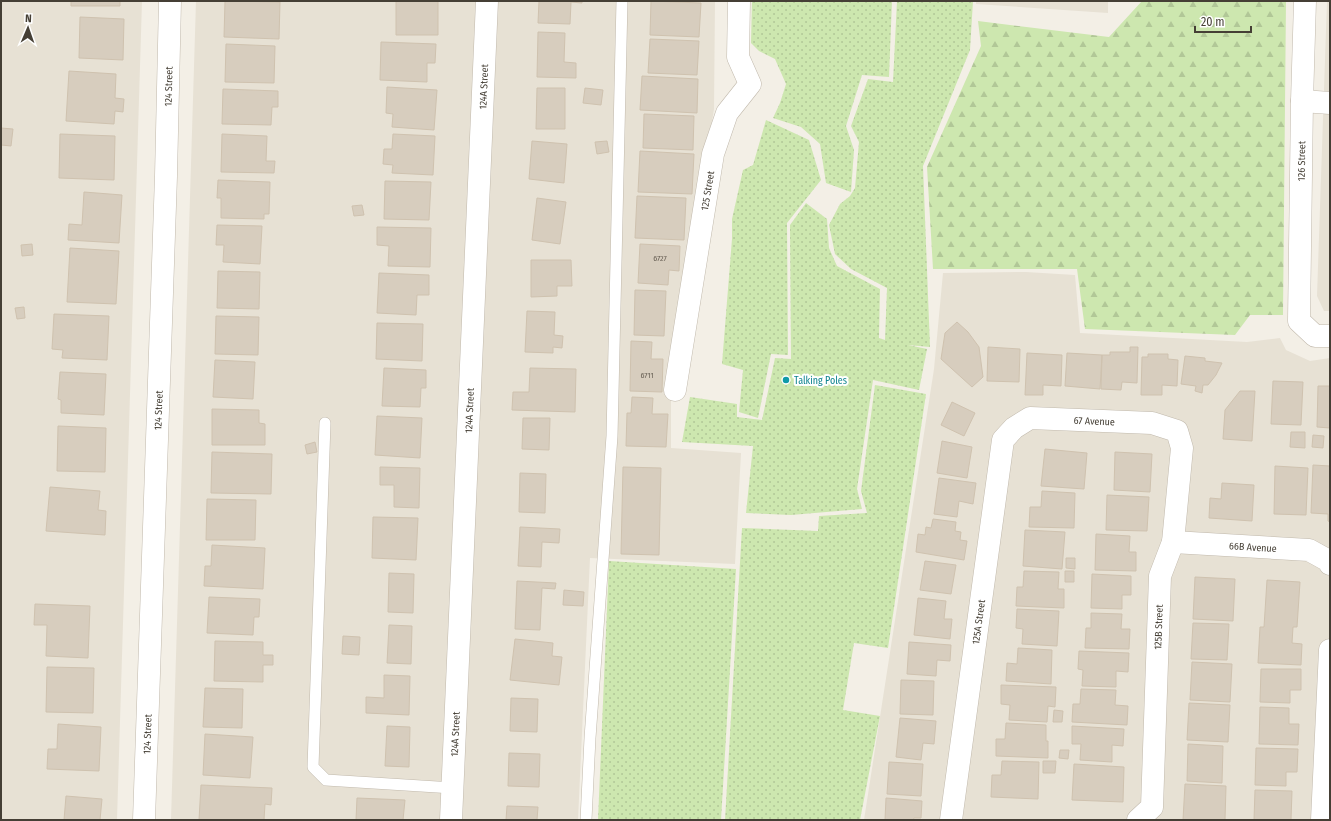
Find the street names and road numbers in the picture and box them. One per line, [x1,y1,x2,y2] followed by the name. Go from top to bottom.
[477,63,491,110] street label: 124A Street
[163,66,176,107] street label: 124 Street
[1296,140,1308,181] street label: 126 Street
[699,169,717,211] street label: 125 Street
[463,387,477,433] street label: 124A Street
[152,389,166,430] street label: 124 Street
[1073,415,1115,428] street label: 67 Avenue
[1229,540,1277,555] street label: 66B Avenue
[970,598,988,645] street label: 125A Street
[1152,603,1166,650] street label: 125B Street
[449,711,463,757] street label: 124A Street
[141,713,155,754] street label: 124 Street

